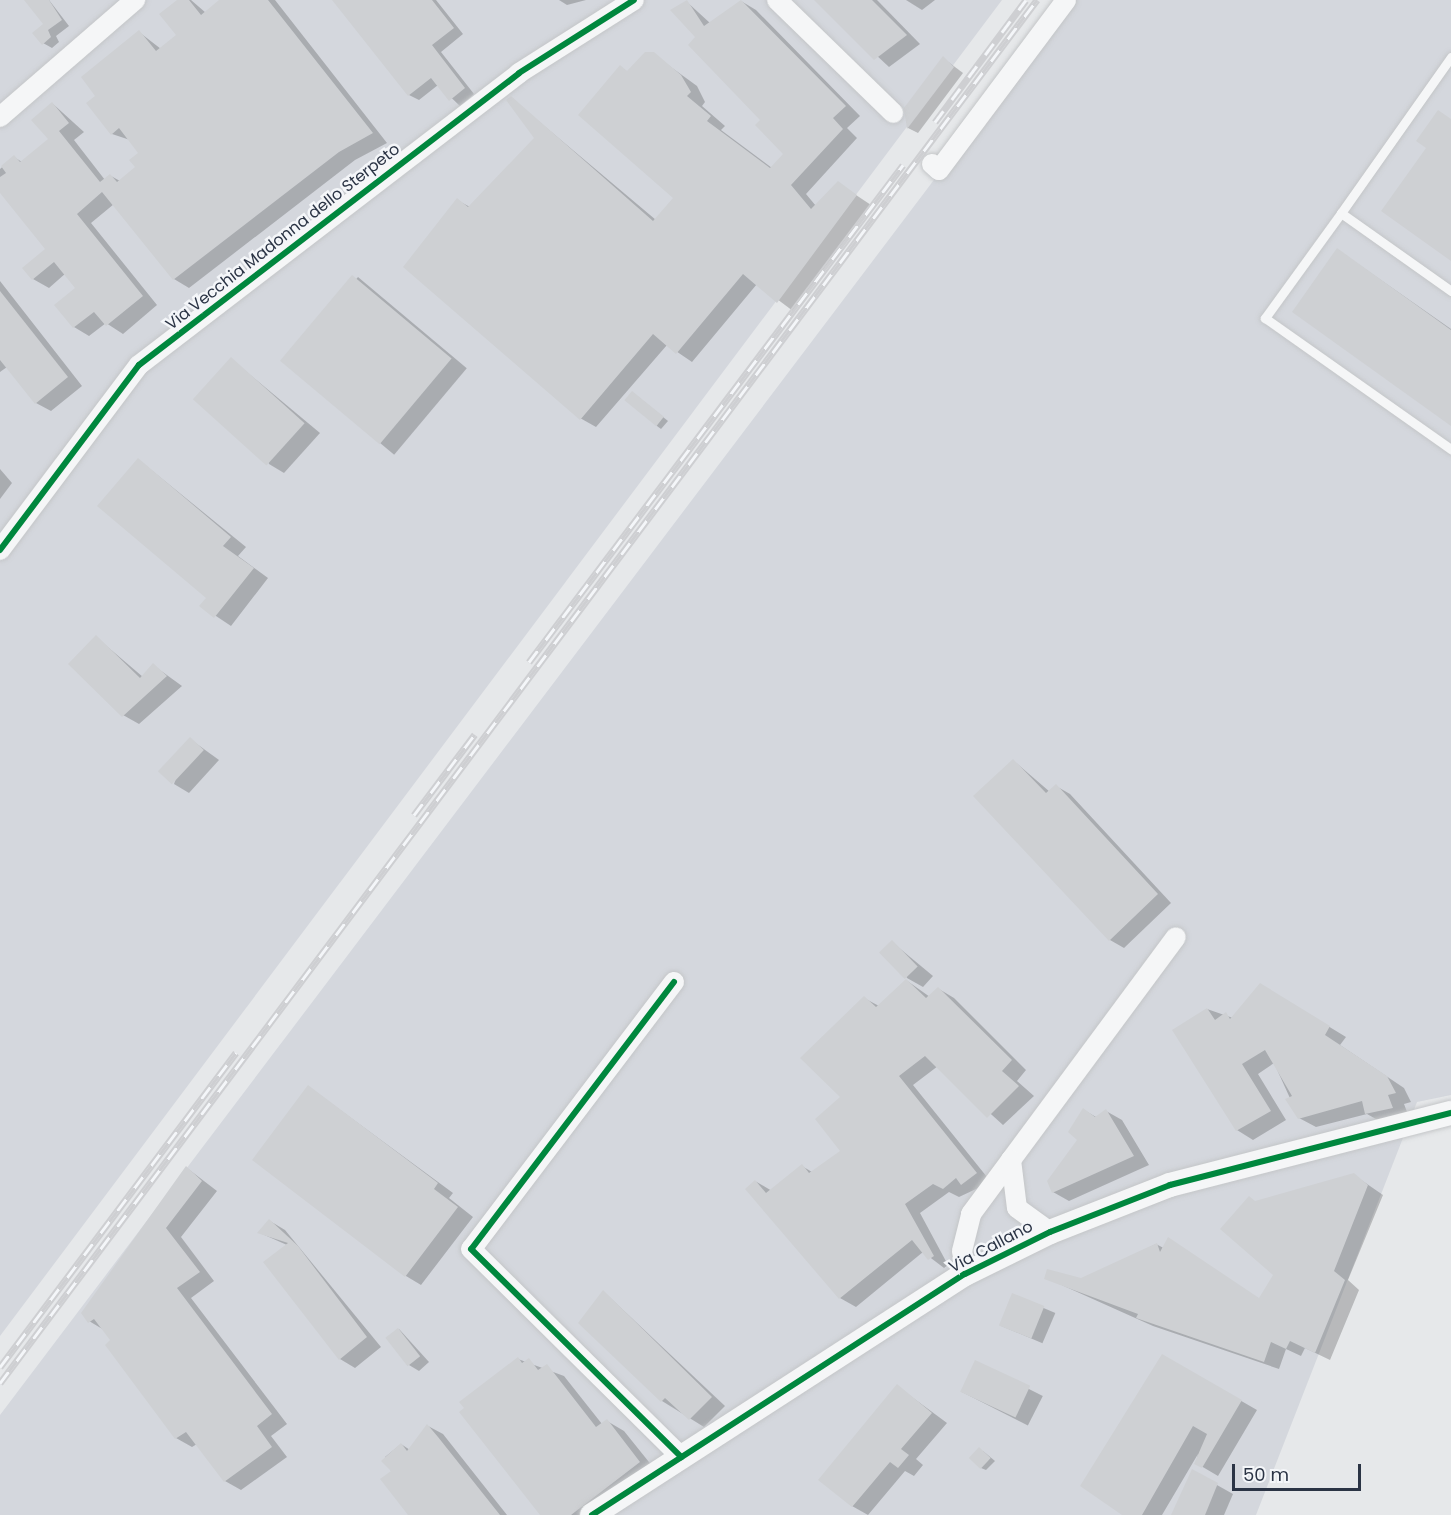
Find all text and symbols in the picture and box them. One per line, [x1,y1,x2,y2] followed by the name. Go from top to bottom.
[162,140,404,334] street label: Via Vecchia Madonna dello Sterpeto
[946,1217,1036,1277] street label: Via Callano
[1235,1452,1364,1490] scale bar
[1243,1462,1289,1487] text: 50 m

